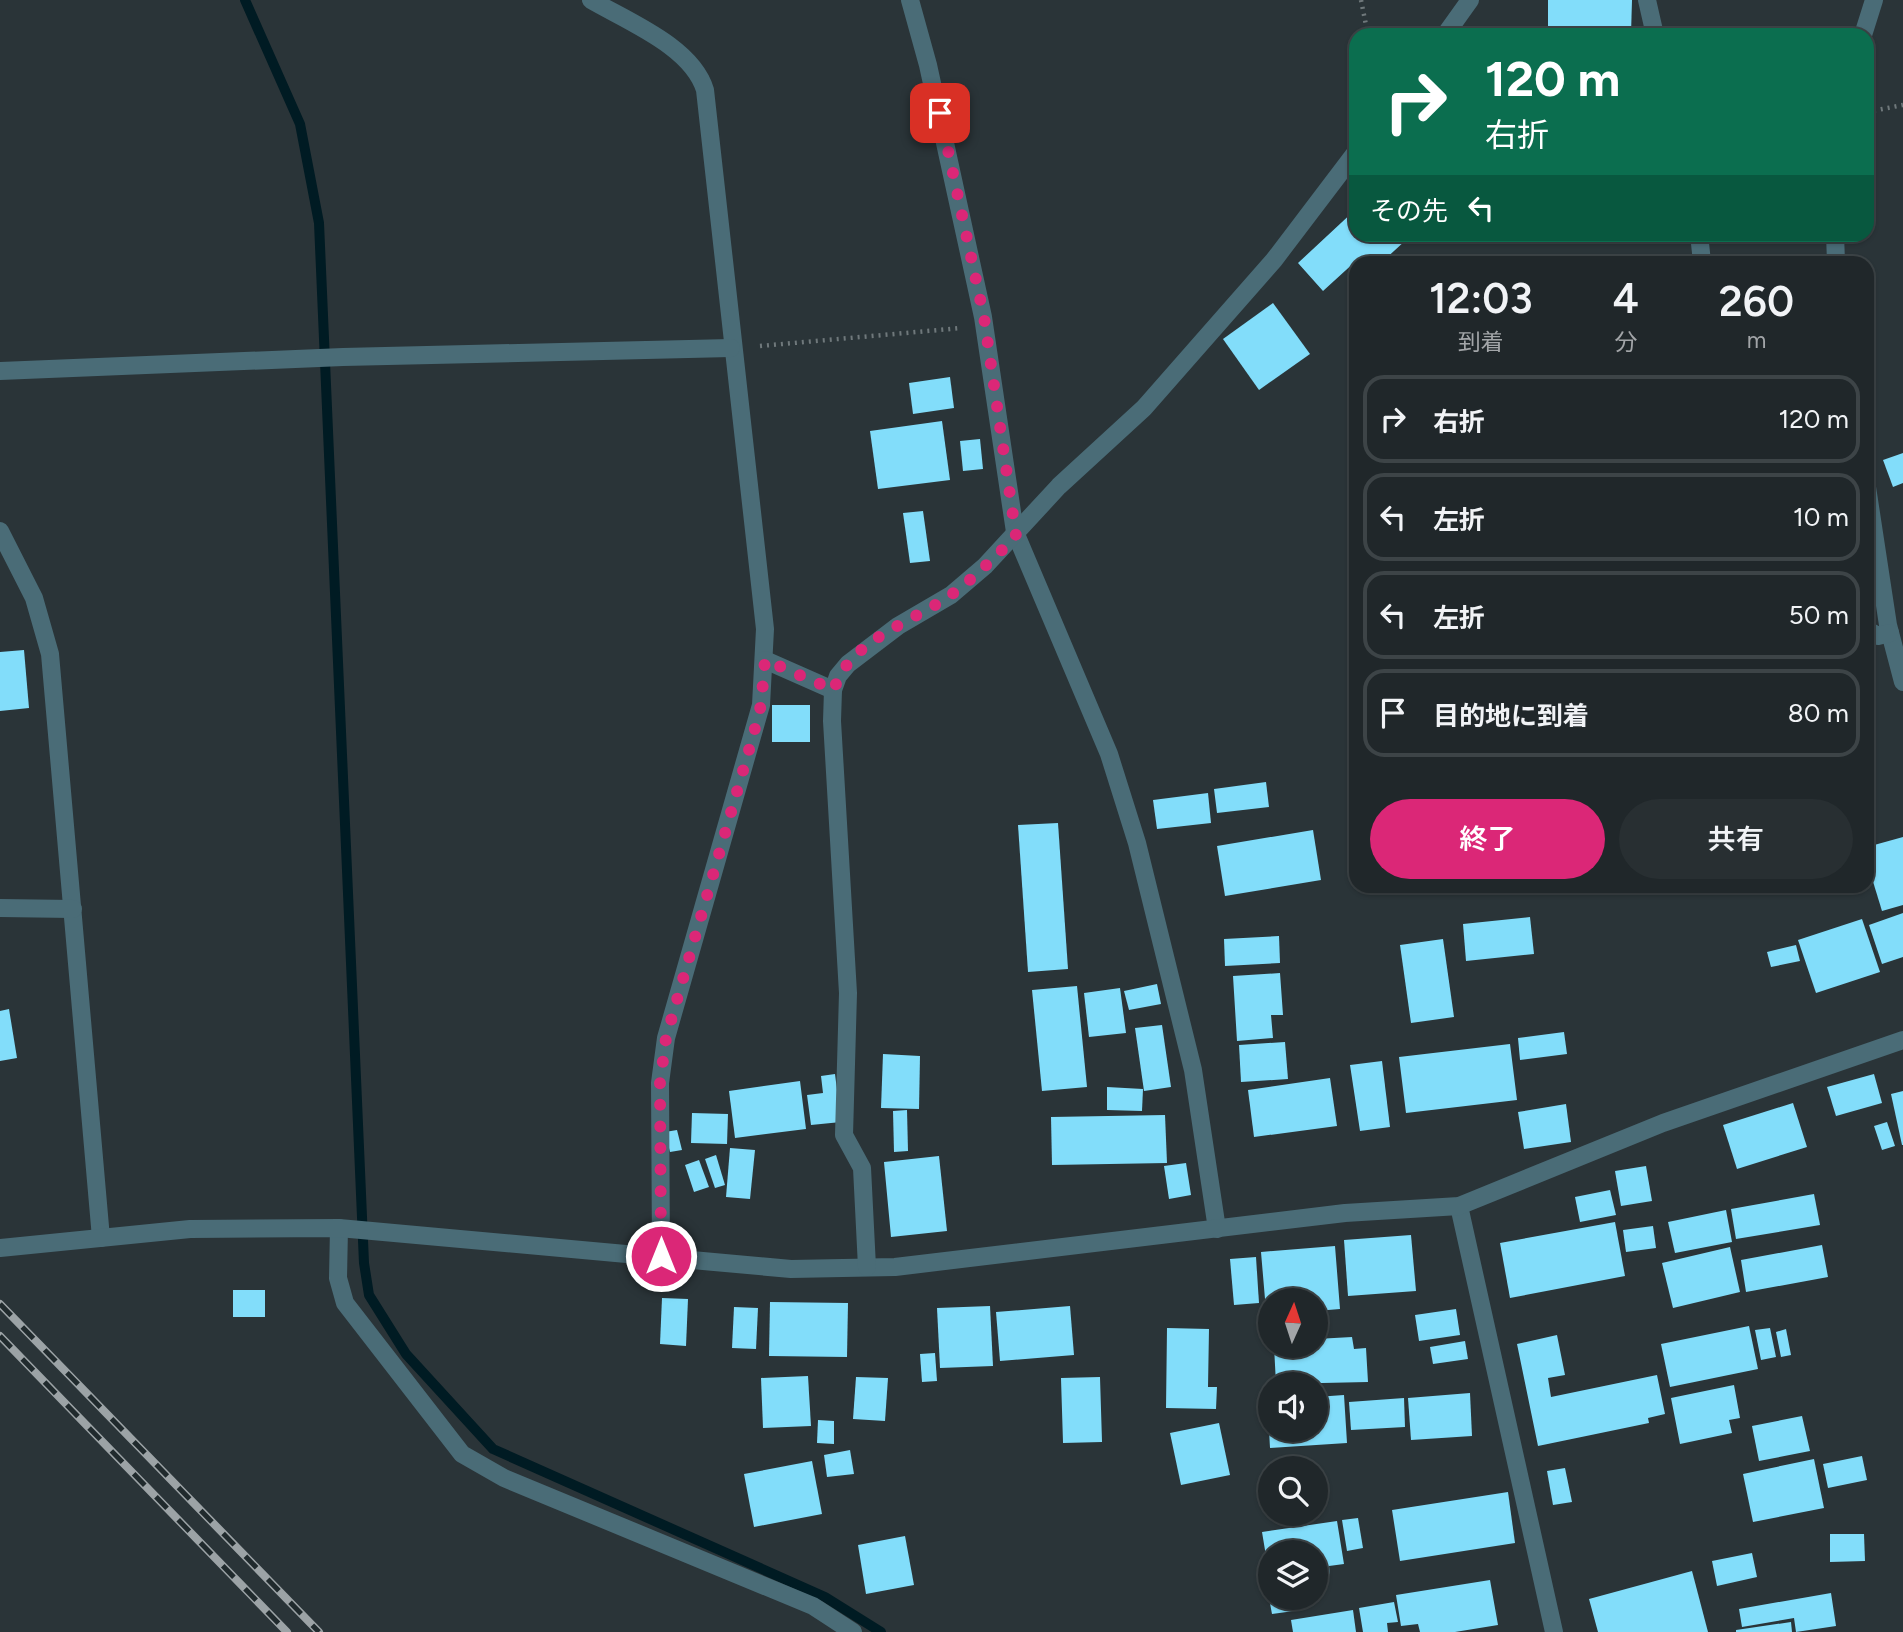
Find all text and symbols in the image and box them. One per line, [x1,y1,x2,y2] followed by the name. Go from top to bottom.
[1485,49,1620,108] text: 120 m
[1370,56,1461,147] icon: right
[910,83,970,143] pin
[921,94,959,132] icon: arrive
[1485,116,1549,154] text: 右折
[1462,189,1500,227] icon: left
[1370,195,1448,227] text: その先
[1429,273,1533,324] text: 12:03
[1613,273,1639,324] text: 4
[1719,276,1794,327] text: 260
[1747,326,1766,354] text: m
[1458,328,1504,356] text: 到着
[1614,328,1637,356] text: 分
[1374,400,1412,438] icon: right
[1779,403,1849,435] text: 120 m
[1433,406,1485,438] text: 右折
[1374,498,1412,536] icon: left
[1793,501,1849,533] text: 10 m
[1433,504,1485,536] text: 左折
[1374,596,1412,634] icon: left
[1789,599,1849,631] text: 50 m
[1433,602,1485,634] text: 左折
[1374,694,1412,732] icon: arrive
[1788,697,1849,729] text: 80 m
[1433,700,1589,732] text: 目的地に到着
[1370,799,1605,879] button: 終了
[1619,799,1853,879] button: 共有
[624,1219,698,1293] position arrow
[1258,1288,1328,1358] north arrow
[1258,1288,1328,1610] map controls
[1258,1372,1328,1442] button: sound
[1258,1456,1328,1526] button: search
[1258,1540,1328,1610] button: layers

